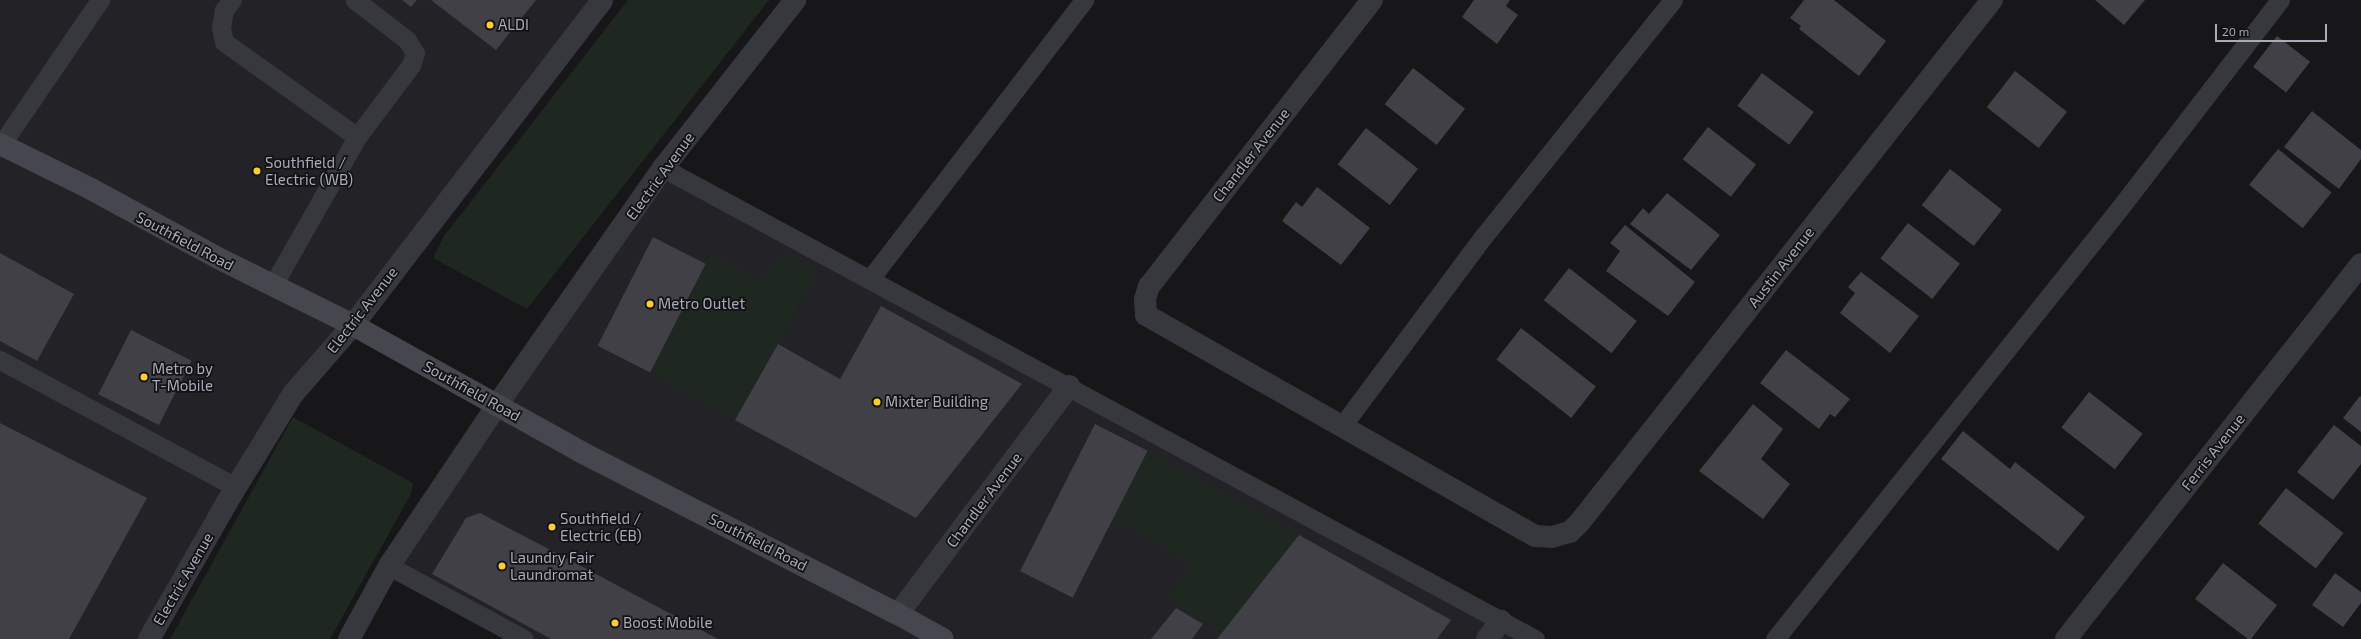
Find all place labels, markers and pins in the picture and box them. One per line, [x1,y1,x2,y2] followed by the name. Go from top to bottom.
[498,16,529,34] place label: ALDI
[485,20,495,30] marker: ALDI
[265,153,353,188] place label: Southfield / Electric (WB)
[252,166,262,176] marker: Southfield / Electric (WB)
[658,295,745,313] place label: Metro Outlet
[645,299,655,309] marker: Metro Outlet
[152,359,213,394] place label: Metro by T-Mobile
[139,372,149,382] marker: Metro by T-Mobile
[885,393,988,411] place label: Mixter Building
[872,397,882,407] marker: Mixter Building
[560,509,642,544] place label: Southfield / Electric (EB)
[547,522,557,532] marker: Southfield / Electric (EB)
[510,548,595,583] place label: Laundry Fair Laundromat
[497,561,507,571] marker: Laundry Fair Laundromat
[623,614,712,632] place label: Boost Mobile
[610,618,620,628] marker: Boost Mobile

